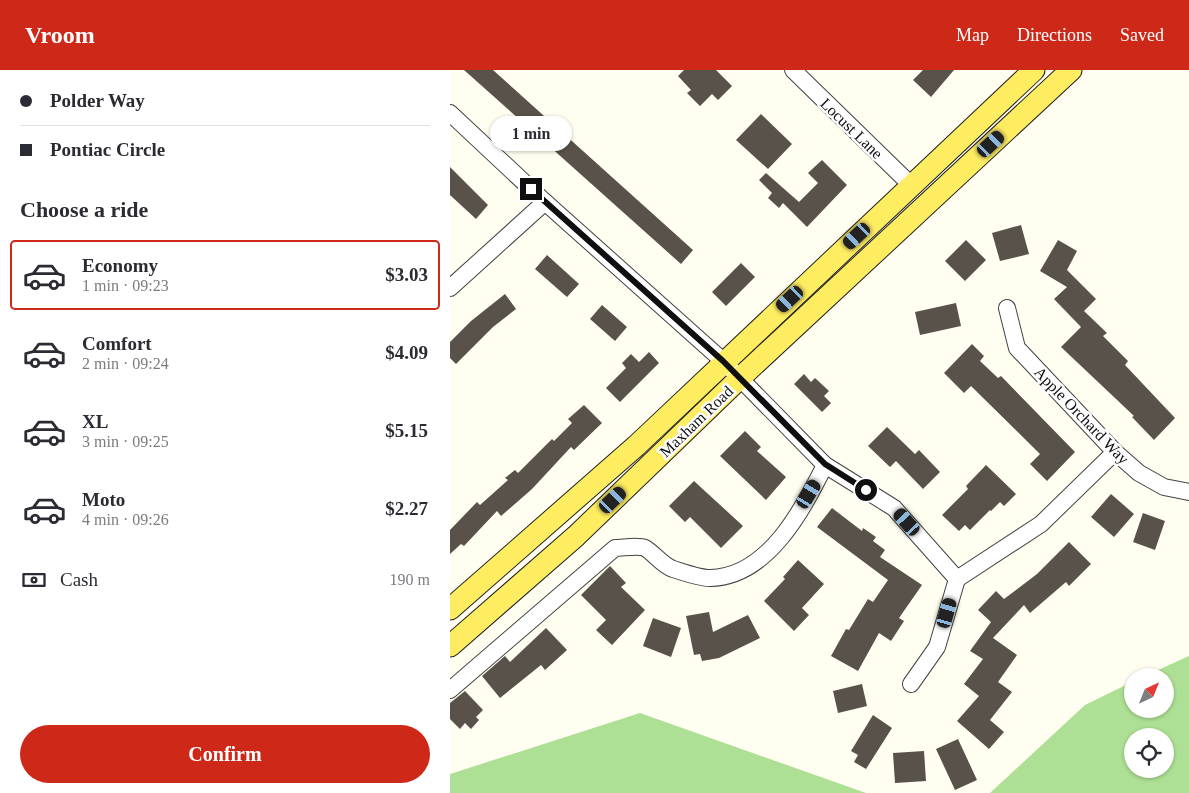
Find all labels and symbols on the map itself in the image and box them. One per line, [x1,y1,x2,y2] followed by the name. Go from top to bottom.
[817,95,886,162] street label: Locust Lane
[490,116,572,152] callout: 1 min
[974,128,1007,160] car
[520,178,542,200] route end
[840,220,873,252] car
[773,283,806,315] car
[1030,363,1132,468] street label: Apple Orchard Way
[656,382,736,460] street label: Maxham Road
[794,477,823,511] car
[855,479,877,501] route start
[597,484,629,516] car
[891,506,922,538] car
[935,597,958,629] car
[1124,668,1174,718] north arrow

